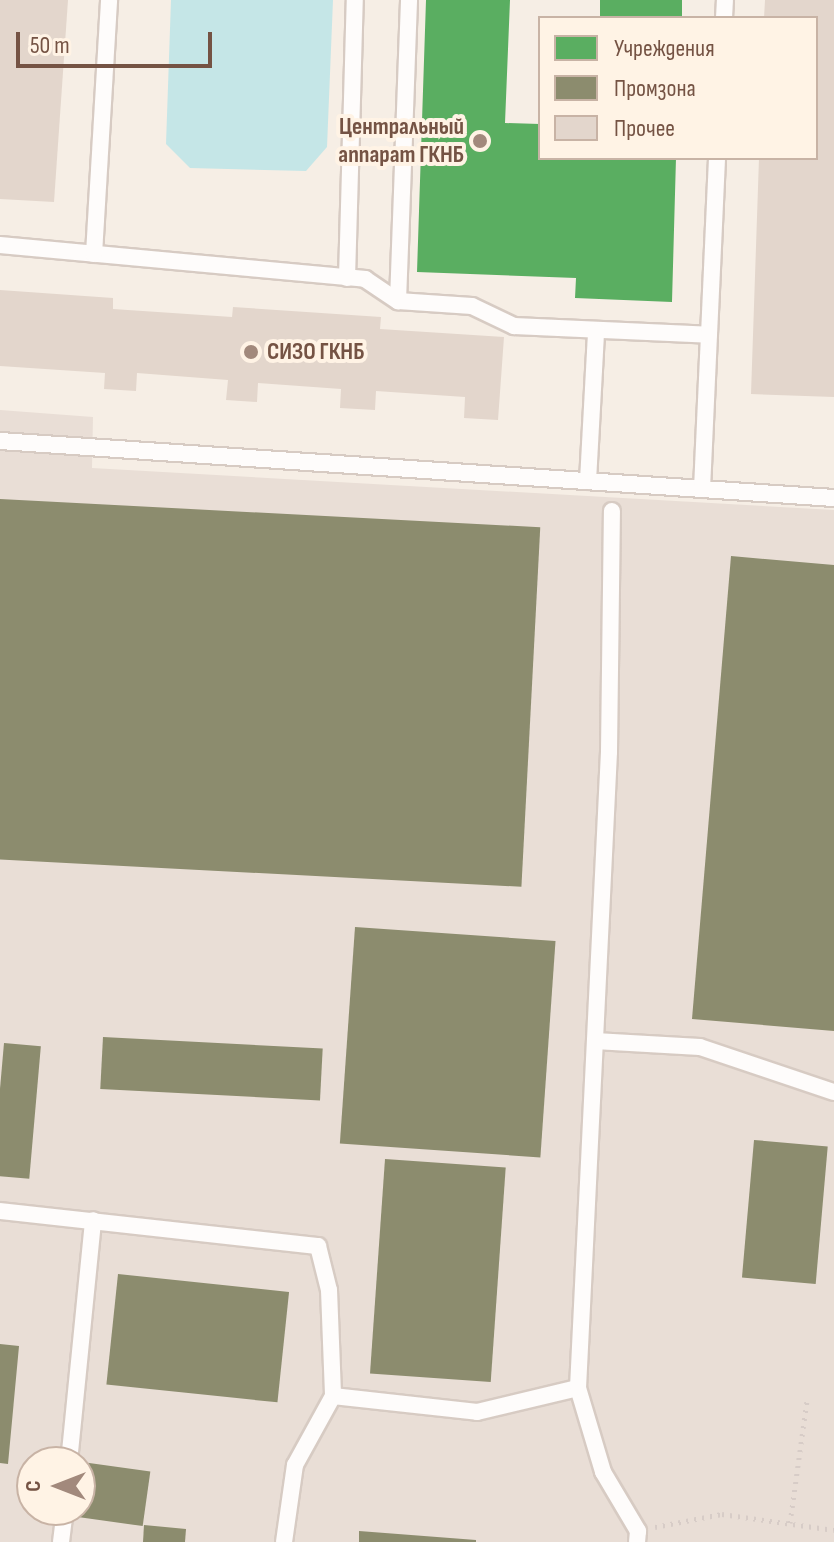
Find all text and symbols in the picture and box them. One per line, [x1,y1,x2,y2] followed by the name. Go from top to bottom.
[20,16,216,66] scale bar
[538,16,818,160] legend
[30,31,70,60] text: 50 m
[614,34,715,63] text: Учреждения
[614,74,696,103] text: Промзона
[338,113,464,169] place label: Центральный аппарат ГКНБ
[614,114,675,143] text: Прочее
[471,132,489,150] marker: Центральный аппарат ГКНБ
[267,338,364,366] place label: СИЗО ГКНБ
[242,343,260,361] marker: СИЗО ГКНБ
[16,1446,96,1526] north arrow
[20,1480,47,1492] text: С

